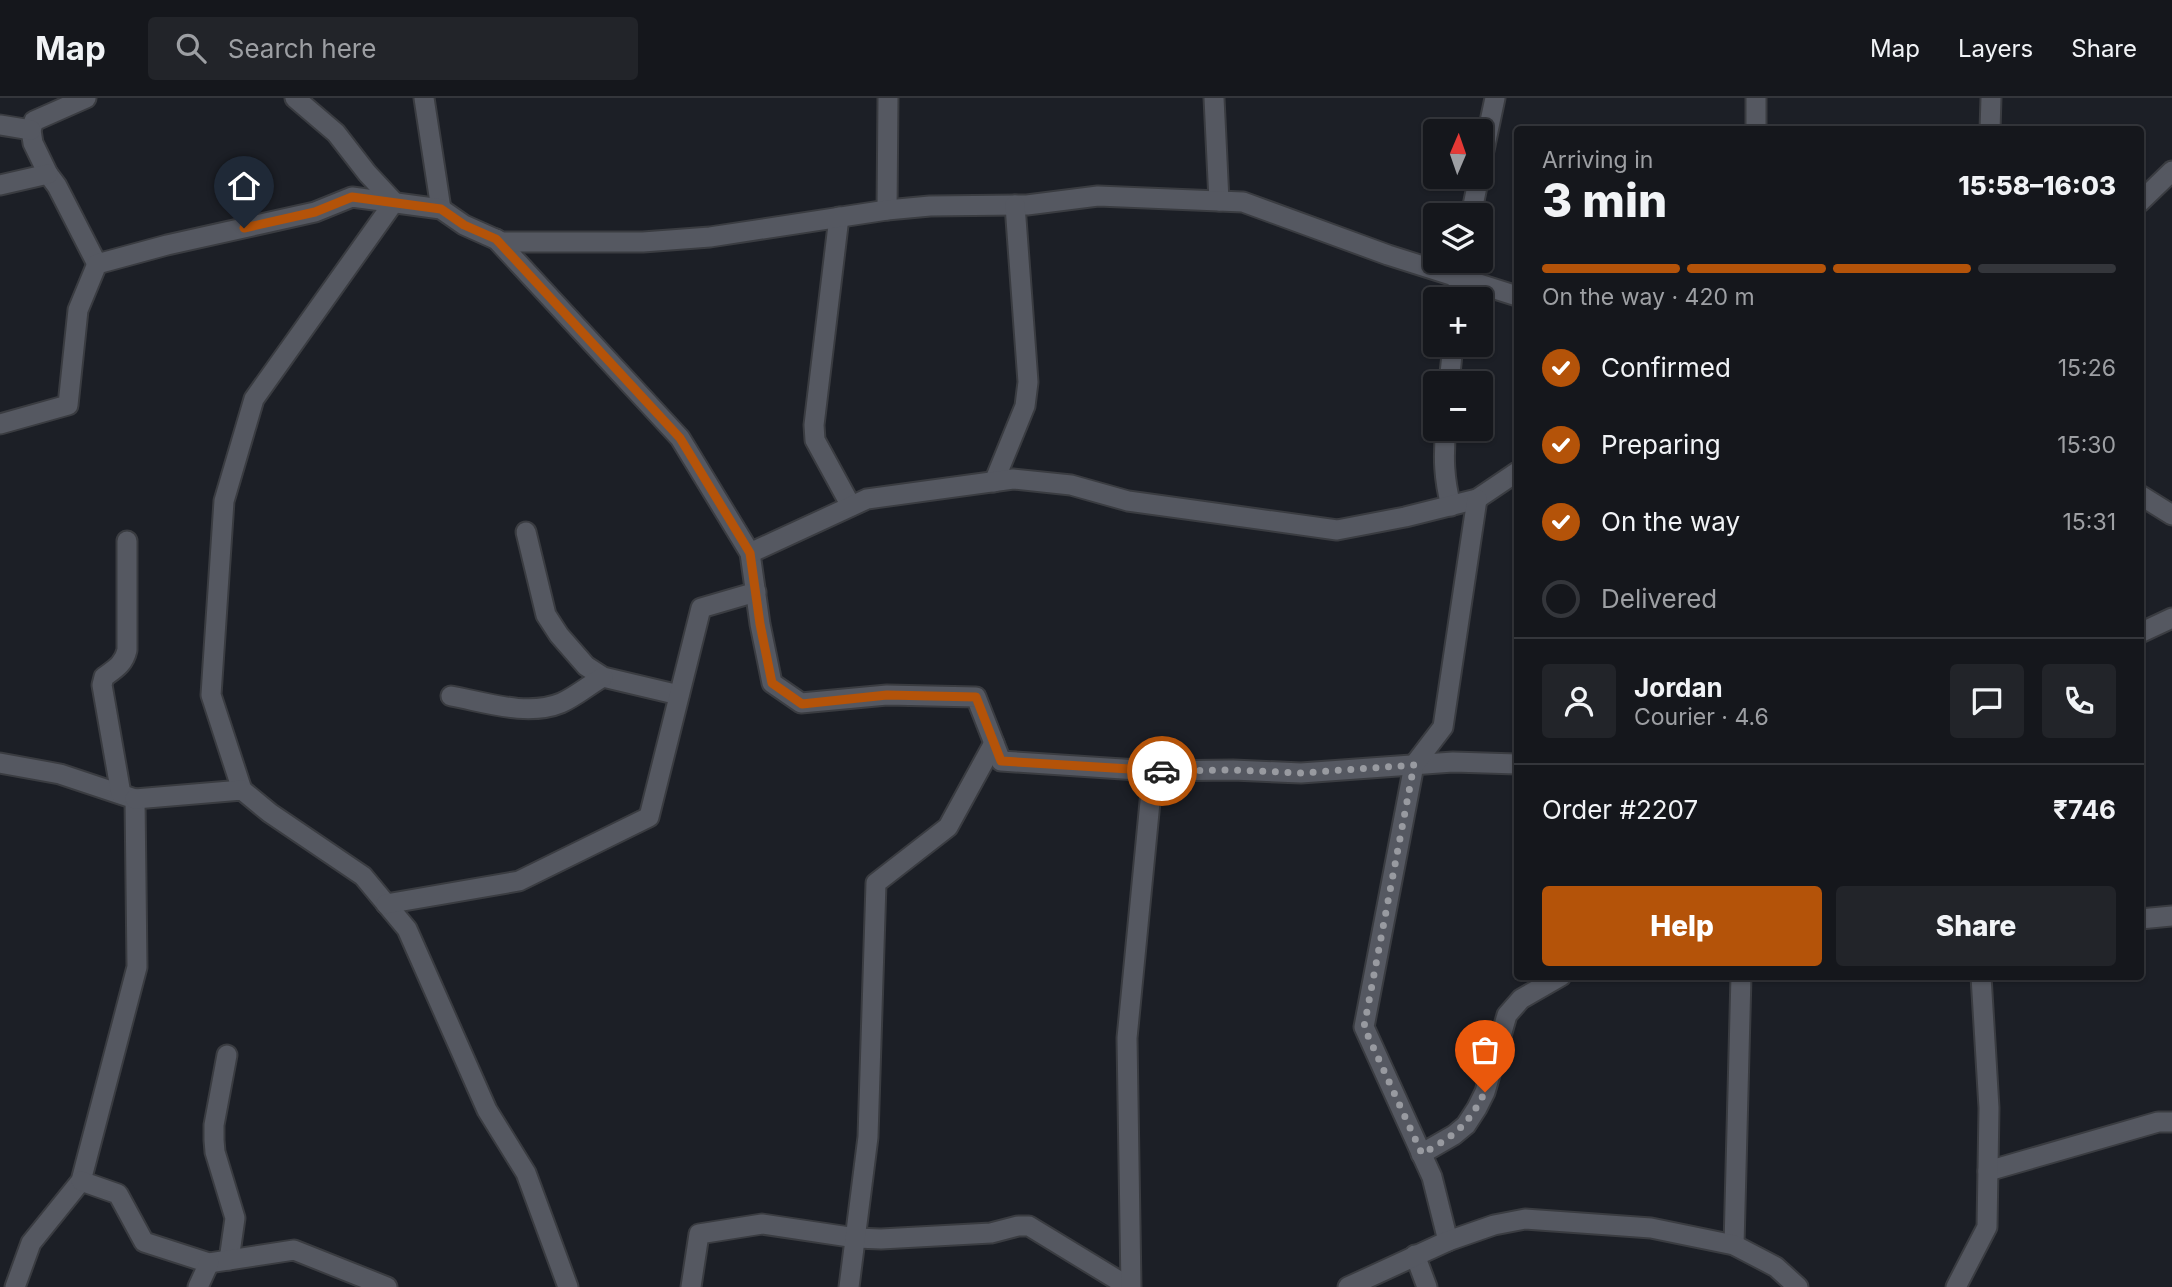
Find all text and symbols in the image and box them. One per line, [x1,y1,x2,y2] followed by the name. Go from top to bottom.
[148,17,638,80] search box
[35,28,106,68] text: Map
[172,29,210,67] icon: search
[228,33,376,64] text: Search here
[1870,34,1920,63] text: Map
[1958,34,2033,63] text: Layers
[2071,34,2137,63] text: Share
[1423,119,1493,189] north arrow
[1423,119,1493,441] map controls
[1542,146,1653,174] text: Arriving in
[214,156,274,228] pin
[225,167,263,205] icon: home
[1958,170,2116,201] text: 15:58–16:03
[1542,172,1667,228] text: 3 min
[1423,203,1493,273] button: layers
[1542,283,1755,311] text: On the way · 420 m
[1423,287,1493,357] button: +
[1542,349,1580,387] icon: check
[1601,352,1731,383] text: Confirmed
[2058,354,2116,382] text: 15:26
[1423,371,1493,441] button: −
[1542,426,1580,464] icon: check
[1601,429,1721,460] text: Preparing
[2057,431,2116,459] text: 15:30
[1542,503,1580,541] icon: check
[1601,506,1740,537] text: On the way
[2062,508,2116,536] text: 15:31
[1601,583,1717,614] text: Delivered
[1542,664,1616,738] button: person
[1950,664,2024,738] button: chat
[2042,664,2116,738] button: phone
[1634,672,1723,703] text: Jordan
[1634,703,1769,731] text: Courier · 4.6
[1127,736,1197,806] courier
[1143,752,1181,790] icon: car
[1542,794,1698,825] text: Order #2207
[2053,794,2116,825] text: ₹746
[1542,886,1822,966] button: Help
[1836,886,2116,966] button: Share
[1455,1020,1515,1092] pin
[1466,1031,1504,1069] icon: bag

